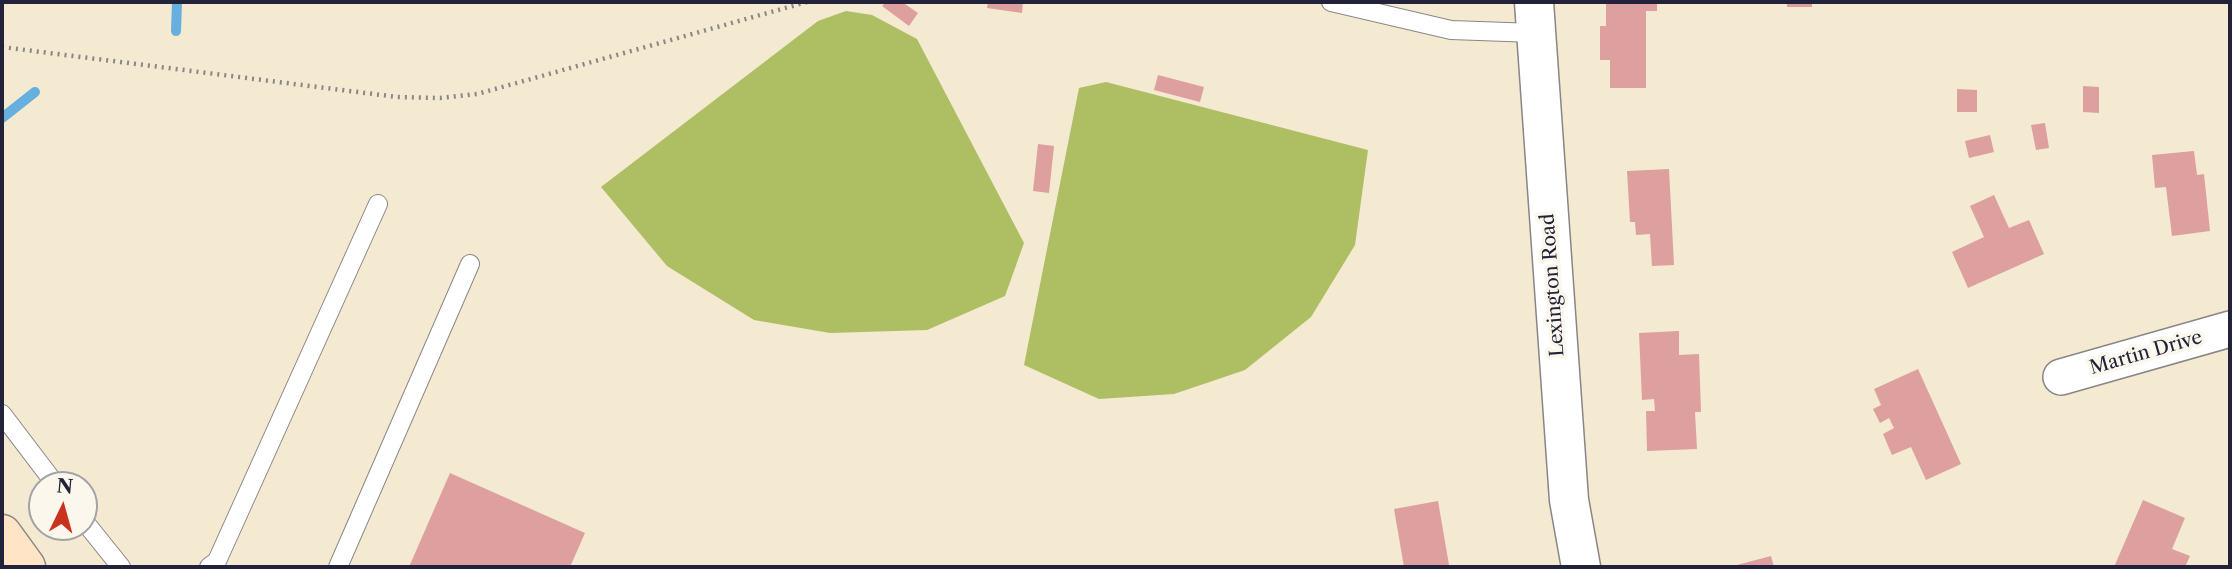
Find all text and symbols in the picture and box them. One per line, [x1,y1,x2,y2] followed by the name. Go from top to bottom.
[1537,213,1569,357] street label: Lexington Road
[2087,326,2205,380] street label: Martin Drive
[28,471,98,541] north arrow
[55,474,74,499] text: N

